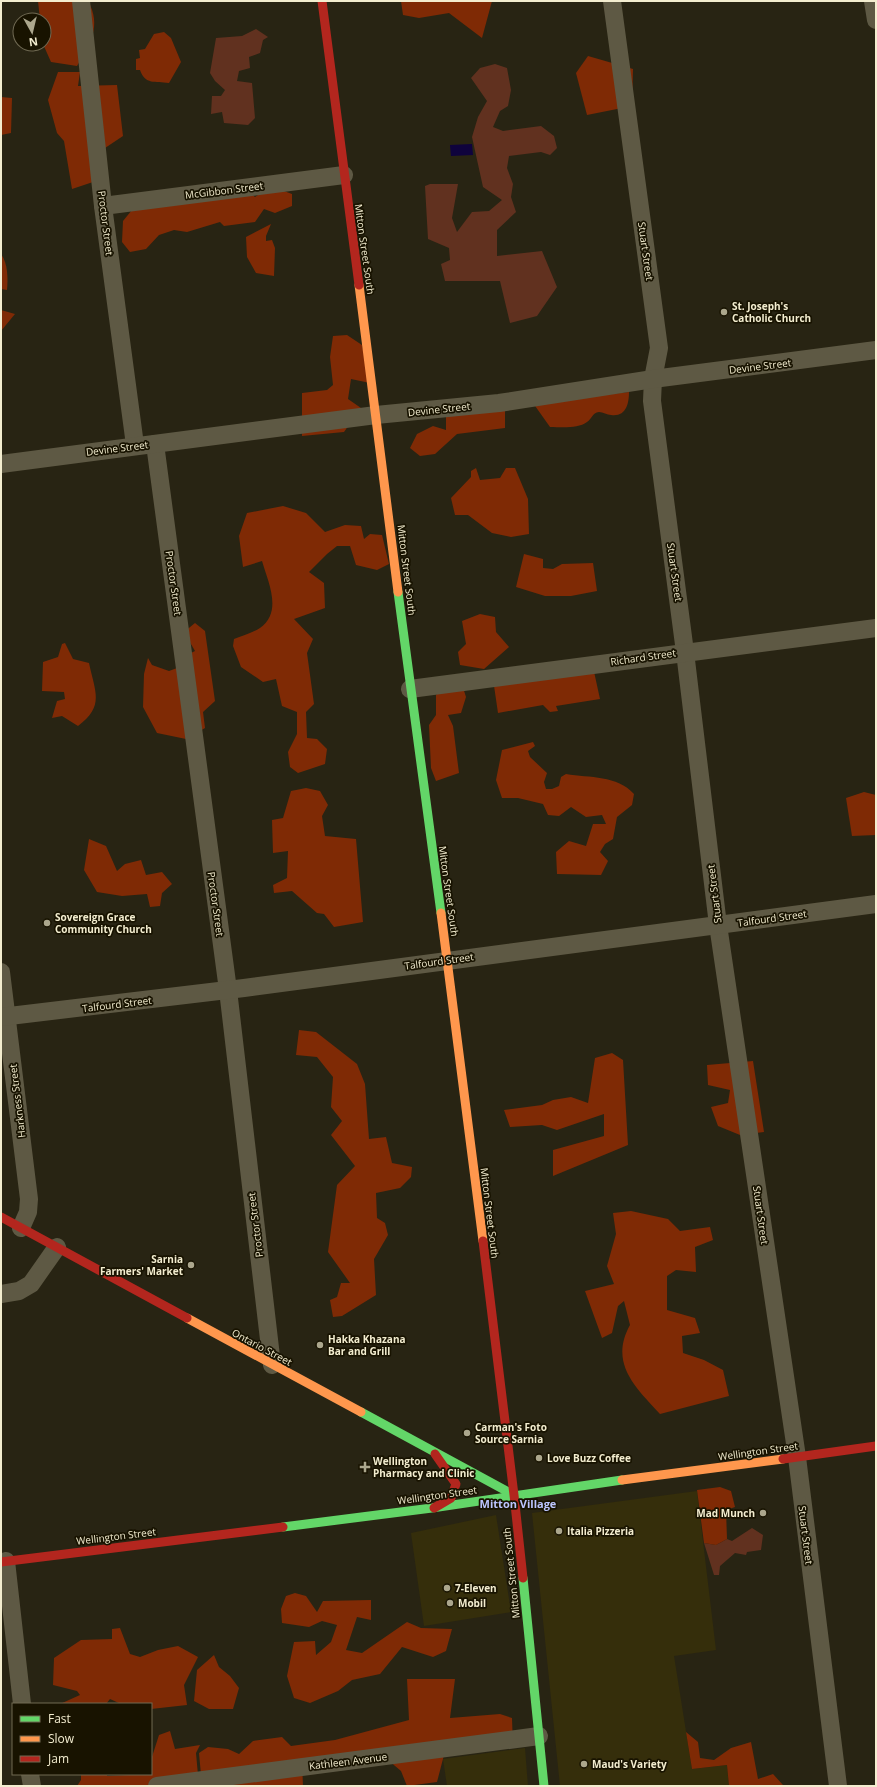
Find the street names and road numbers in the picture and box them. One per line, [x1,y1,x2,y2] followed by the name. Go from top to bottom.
[184,178,264,202] street label: McGibbon Street
[95,190,117,257] street label: Proctor Street
[352,203,378,295] street label: Mitton Street South
[635,221,657,282] street label: Stuart Street
[728,355,792,377] street label: Devine Street
[407,399,471,419] street label: Devine Street
[85,437,149,459] street label: Devine Street
[394,524,420,616] street label: Mitton Street South
[664,542,686,603] street label: Stuart Street
[163,550,186,617] street label: Proctor Street
[609,645,677,669] street label: Richard Street
[436,845,462,937] street label: Mitton Street South
[703,863,725,924] street label: Stuart Street
[205,871,228,938] street label: Proctor Street
[736,906,808,930] street label: Talfourd Street
[403,949,475,973] street label: Talfourd Street
[81,993,153,1015] street label: Talfourd Street
[5,1063,28,1139] street label: Harkness Street
[477,1167,503,1259] street label: Mitton Street South
[750,1185,772,1246] street label: Stuart Street
[244,1191,266,1258] street label: Proctor Street
[229,1325,295,1369] street label: Ontario Street
[717,1438,799,1464] street label: Wellington Street
[396,1482,478,1508] street label: Wellington Street
[795,1505,817,1566] street label: Stuart Street
[75,1524,157,1548] street label: Wellington Street
[499,1527,523,1619] street label: Mitton Street South
[308,1749,388,1773] street label: Kathleen Avenue

